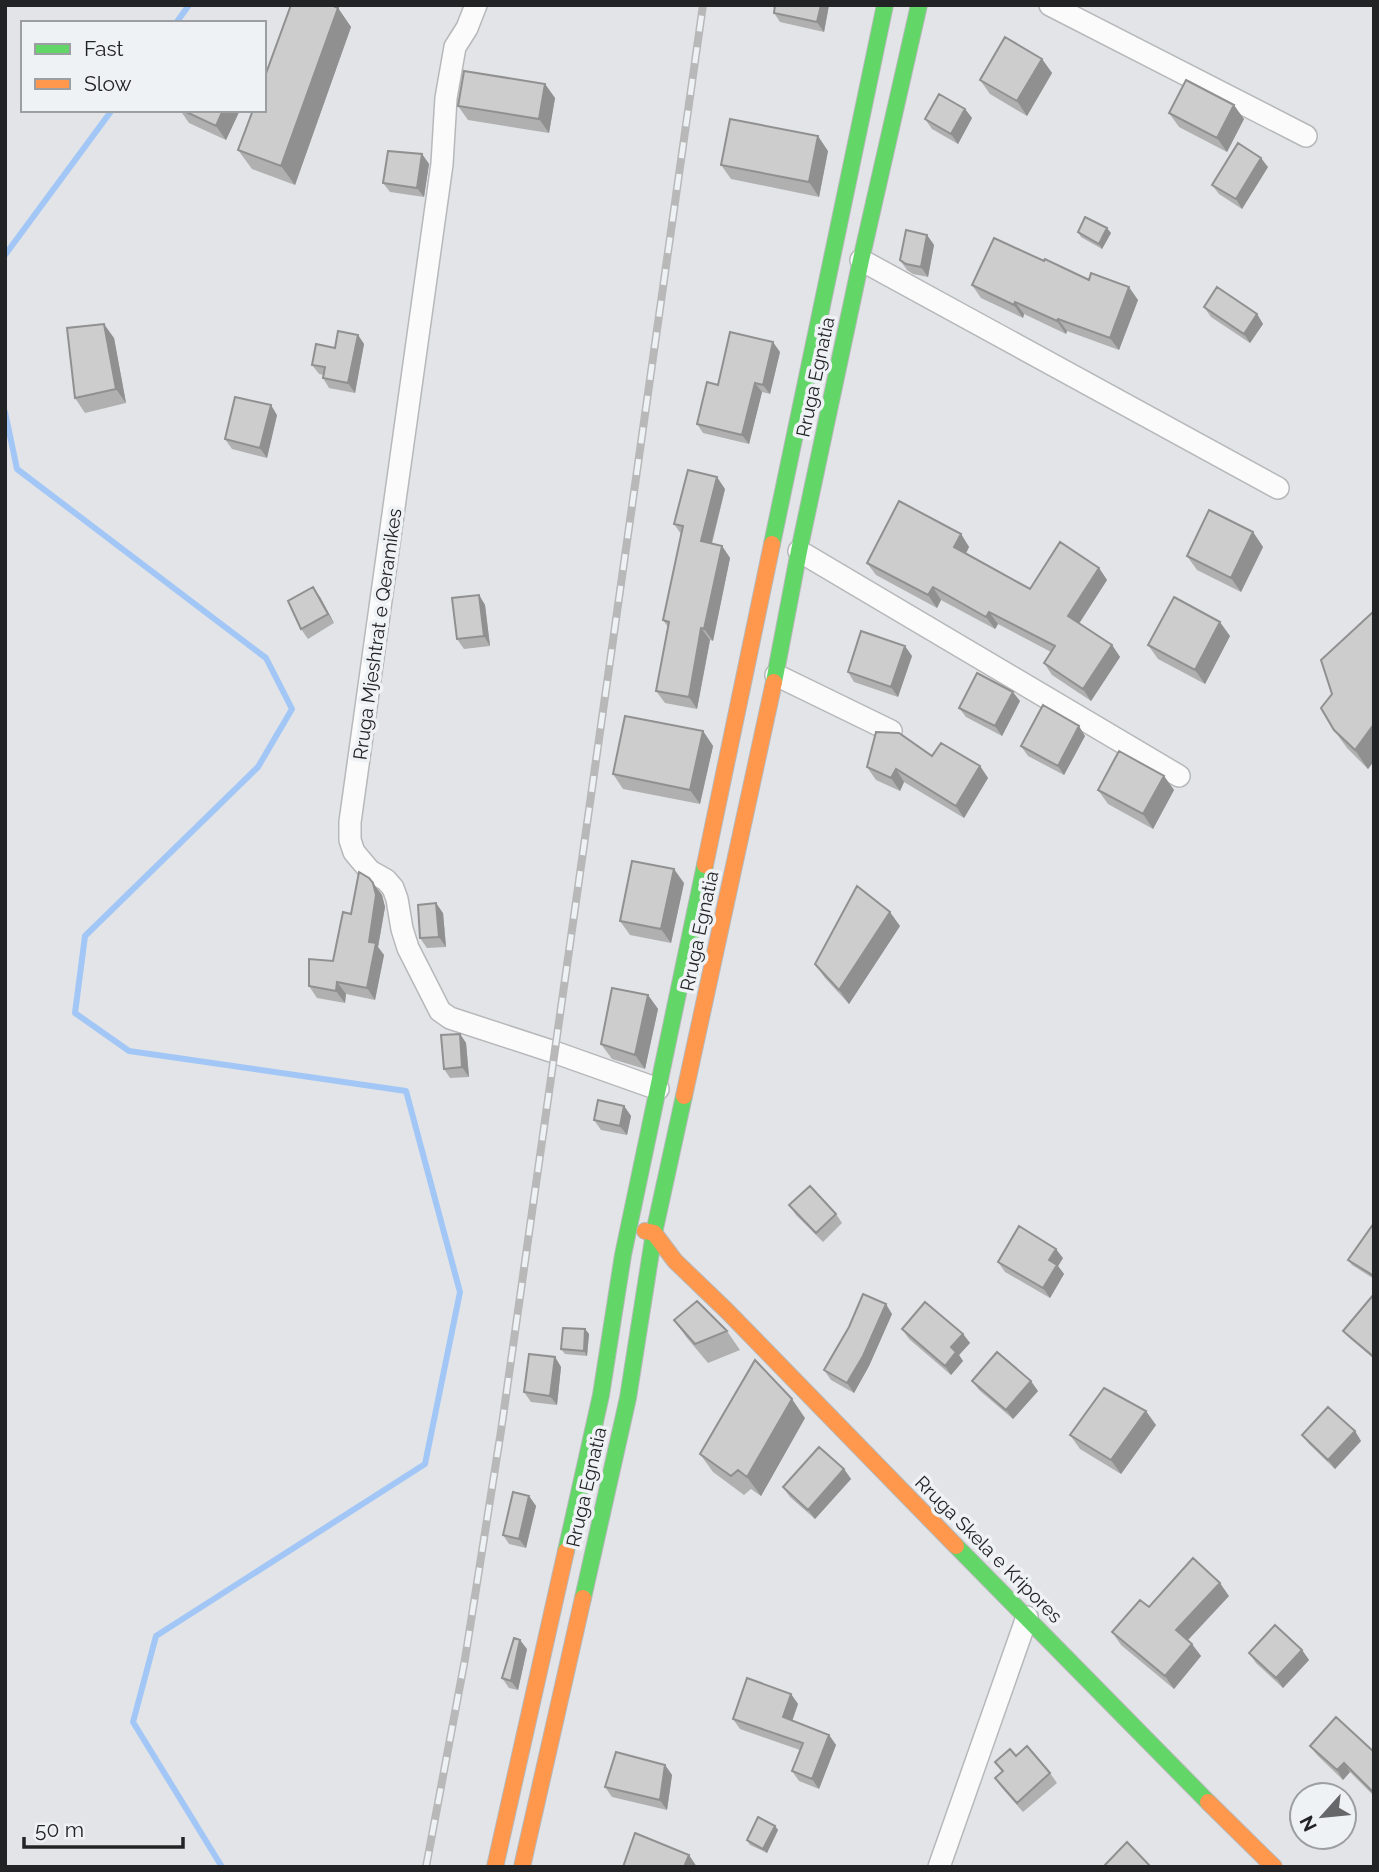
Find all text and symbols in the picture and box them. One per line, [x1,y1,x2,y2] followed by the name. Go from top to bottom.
[21,21,266,112] legend
[84,36,124,61] text: Fast
[84,71,132,96] text: Slow
[792,315,838,439] street label: Rruga Egnatia
[348,507,406,761] street label: Rruga Mjeshtrat e Qeramikes
[676,869,722,993] street label: Rruga Egnatia
[562,1425,610,1549] street label: Rruga Egnatia
[911,1471,1067,1627] street label: Rruga Skela e Kripores
[1288,1781,1358,1851] north arrow
[24,1806,184,1850] scale bar
[1295,1812,1321,1835] text: N
[35,1817,84,1842] text: 50 m

